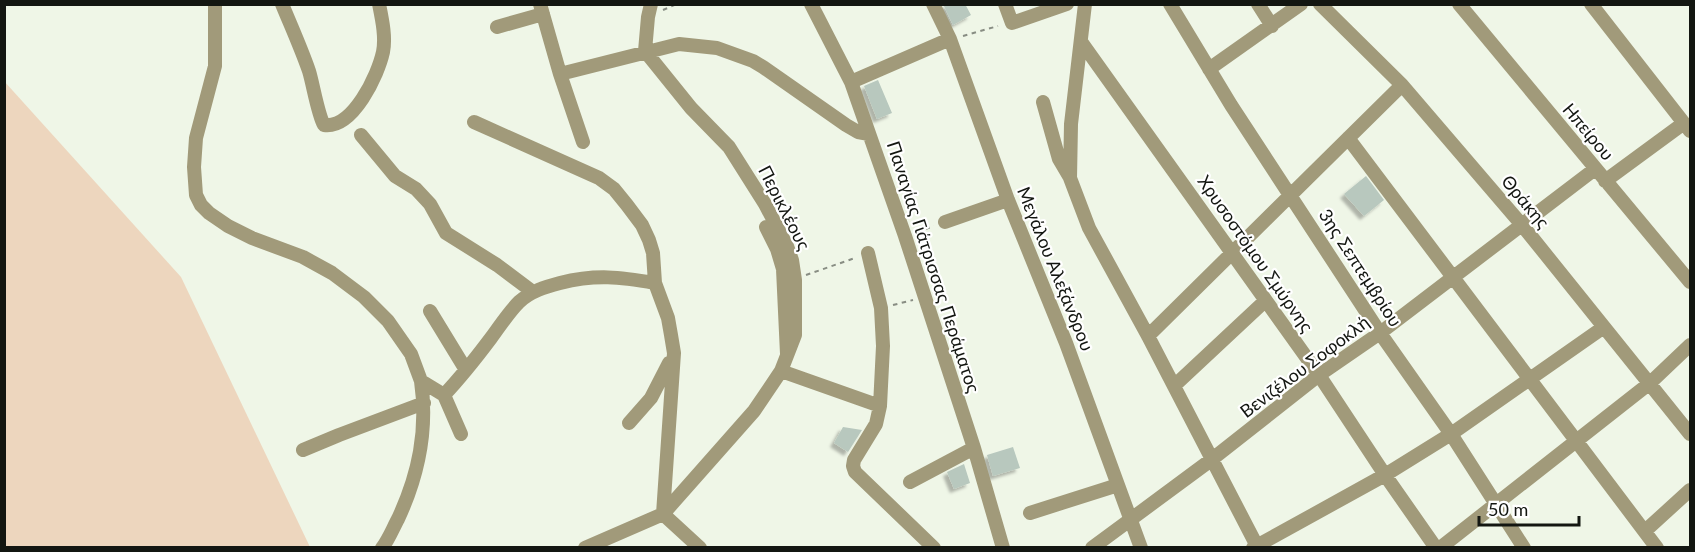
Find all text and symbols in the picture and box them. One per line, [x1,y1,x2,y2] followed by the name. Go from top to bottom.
[1559,98,1619,164] street label: Ηπείρου
[883,138,985,396] street label: Παναγίας Γιάτρισσας Περάματος
[754,162,816,254] street label: Περικλέους
[1497,170,1555,233] street label: Θράκης
[1193,171,1319,337] street label: Χρυσοστόμου Σμύρνης
[1013,183,1099,354] street label: Μεγάλου Αλεξάνδρου
[1315,204,1407,331] street label: 3ης Σεπτεμβρίου
[1235,310,1373,422] street label: Βενιζέλου Σοφοκλή
[1479,489,1580,527] scale bar
[1488,498,1528,520] text: 50 m

